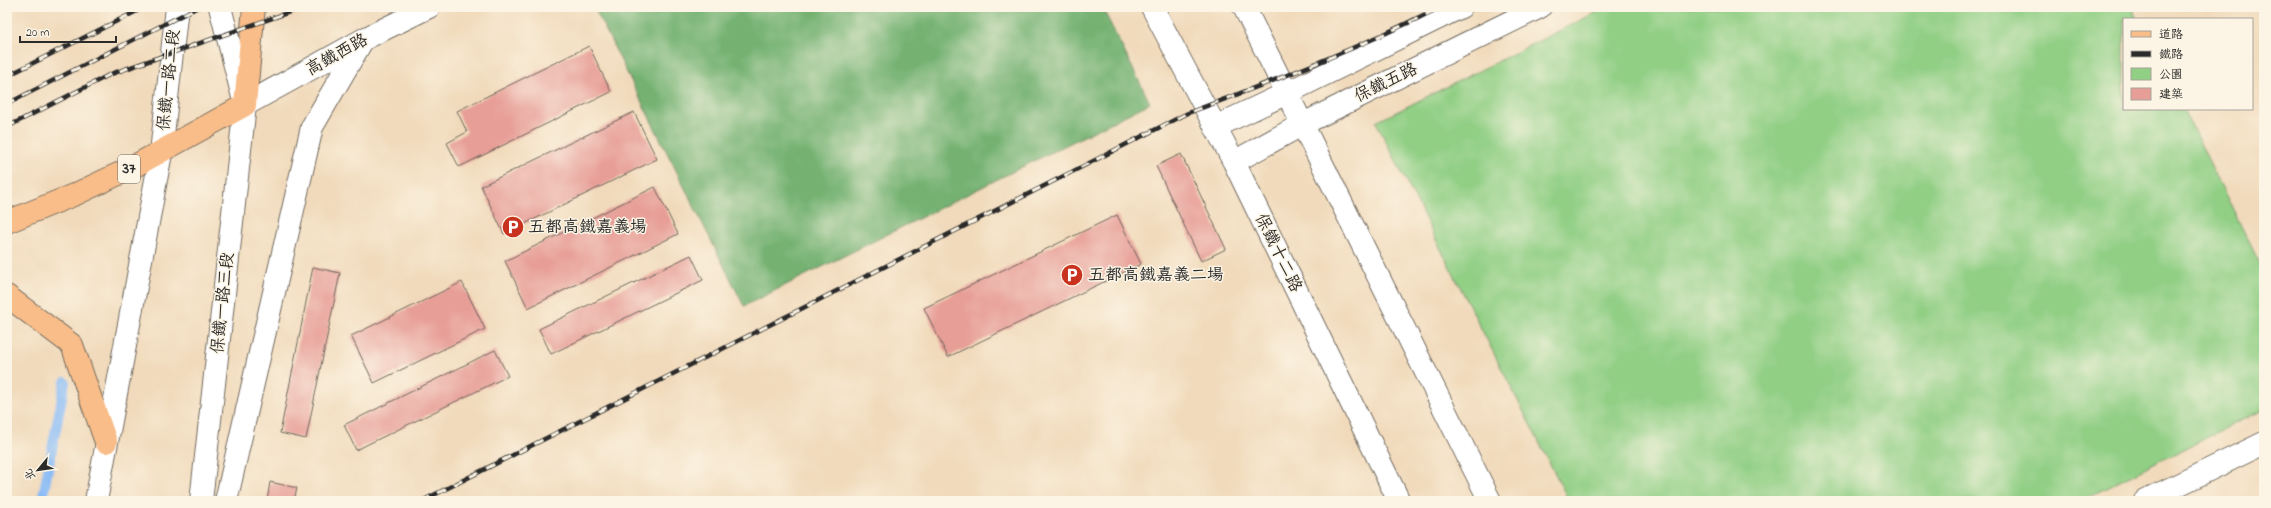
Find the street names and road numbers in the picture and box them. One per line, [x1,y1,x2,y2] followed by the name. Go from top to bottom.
[151,28,187,132] street label: 保鐵一路二段
[301,28,373,82] street label: 高鐵西路
[1350,57,1422,109] street label: 保鐵五路
[118,155,140,183] road number: 37
[1248,209,1308,297] street label: 保鐵十二路
[205,251,241,355] street label: 保鐵一路三段

